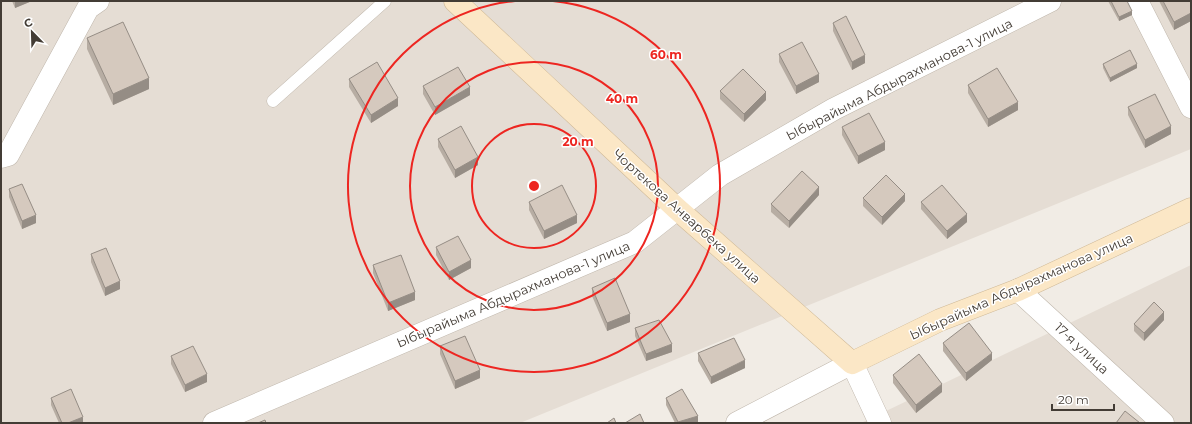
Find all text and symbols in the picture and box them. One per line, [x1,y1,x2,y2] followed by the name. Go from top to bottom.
[12,12,52,52] north arrow
[22,15,35,31] text: С
[783,15,1015,143] street label: Ыбырайыма Абдырахманова-1 улица
[650,47,682,62] text: 60 m
[606,91,638,106] text: 40 m
[562,134,594,149] text: 20 m
[610,145,764,287] street label: Чортекова Анварбека улица
[527,179,541,193] centre of rings
[907,229,1135,343] street label: Ыбырайыма Абдырахманова улица
[394,237,632,351] street label: Ыбырайыма Абдырахманова-1 улица
[1052,319,1112,377] street label: 17-я улица
[1052,386,1114,412] scale bar
[1058,392,1089,407] text: 20 m

